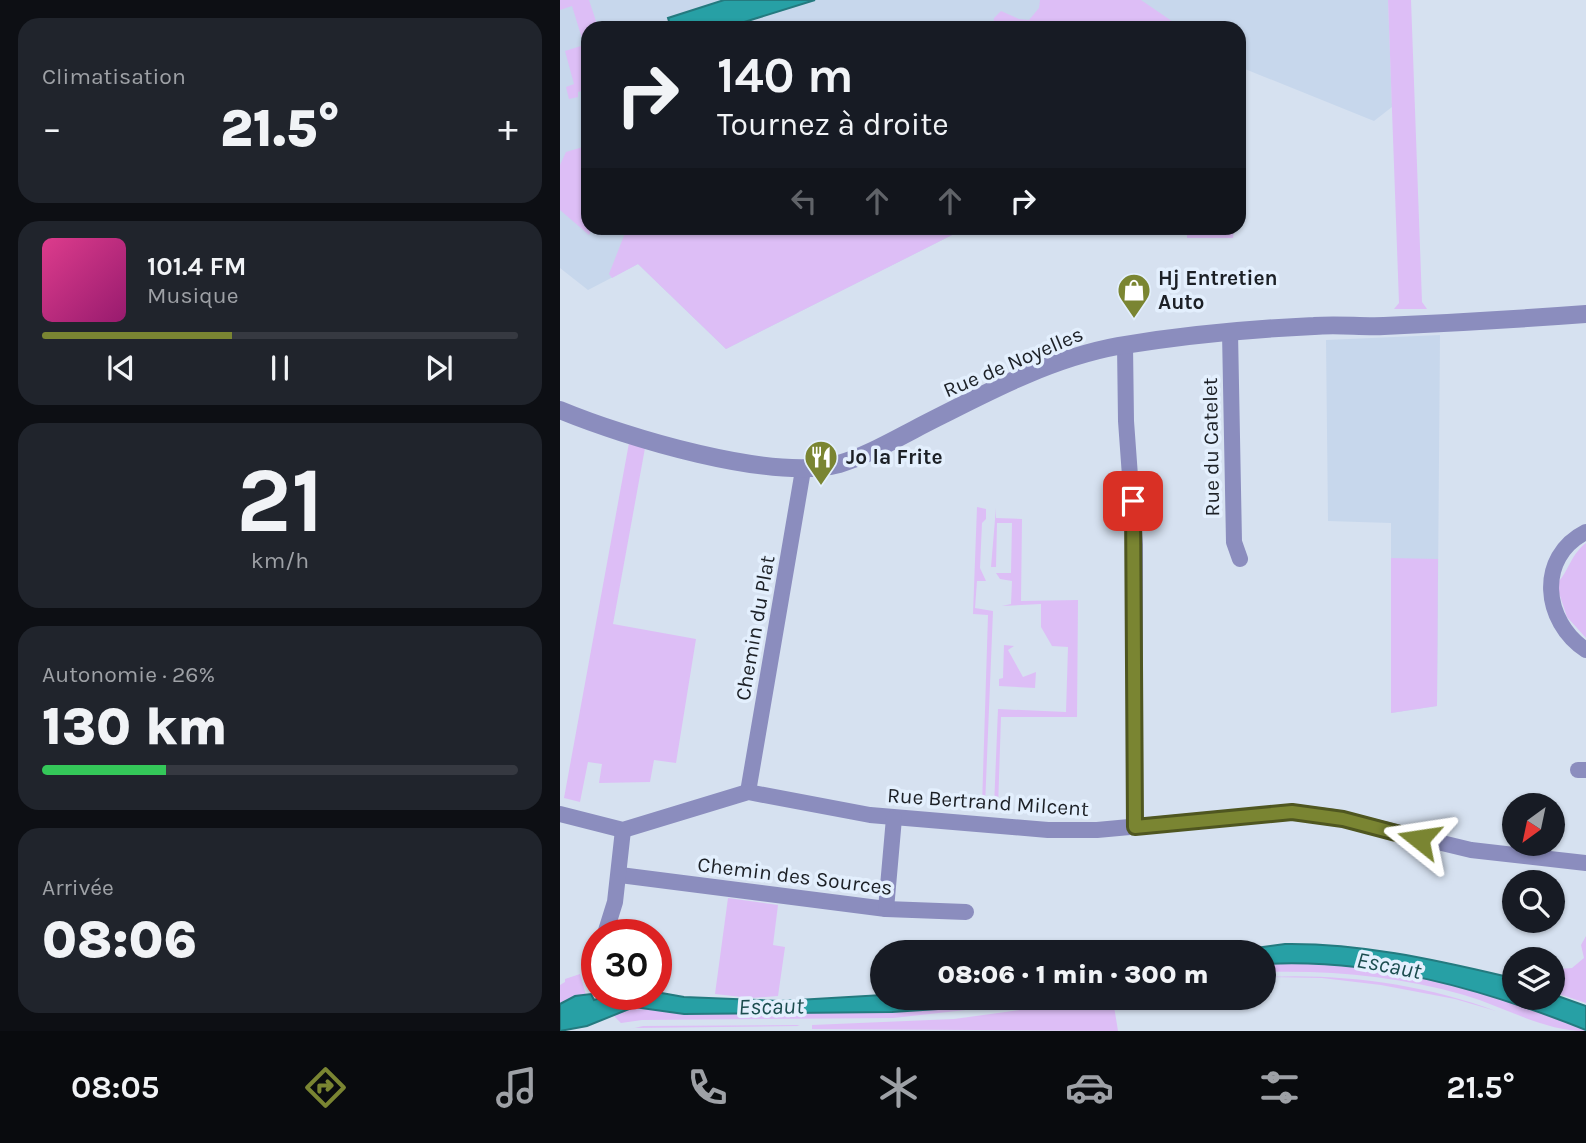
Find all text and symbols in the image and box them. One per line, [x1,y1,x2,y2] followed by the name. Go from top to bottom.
[717,47,854,104] text: 140 m
[602,49,693,140] icon: right
[42,63,186,90] text: Climatisation
[220,98,340,159] text: 21.5°
[42,106,62,151] text: −
[498,106,518,151] text: +
[717,106,949,143] text: Tournez à droite
[785,182,823,220] icon: left
[858,182,896,220] icon: ahead
[931,182,969,220] icon: ahead
[1004,182,1042,220] icon: right
[147,251,247,282] text: 101.4 FM
[1158,266,1278,314] place label: Hj Entretien Auto
[1115,271,1153,320] shop icon: Hj Entretien Auto
[147,282,239,309] text: Musique
[939,322,1087,402] street label: Rue de Noyelles
[102,349,140,387] icon: previous
[261,349,299,387] icon: pause
[420,349,458,387] icon: next
[1198,377,1224,517] street label: Rue du Catelet
[802,438,840,487] restaurant icon: Jo la Frite
[846,445,943,469] place label: Jo la Frite
[236,448,324,554] text: 21
[1103,471,1163,531] pin
[1114,482,1152,520] icon: arrive
[251,547,309,574] text: km/h
[730,553,780,702] street label: Chemin du Plat
[42,661,215,688] text: Autonomie · 26%
[42,696,227,757] text: 130 km
[886,783,1090,821] street label: Rue Bertrand Milcent
[1502,793,1564,856] north arrow
[1502,793,1565,1010] map controls
[1382,802,1456,876] position arrow
[696,852,894,900] street label: Chemin des Sources
[1502,870,1565,933] button: search
[42,874,114,901] text: Arrivée
[42,909,197,970] text: 08:06
[581,919,672,1010] speed limit sign: 30
[1354,946,1425,985] water label: Escaut
[1502,947,1565,1010] button: layers
[938,959,1208,990] text: 08:06 · 1 min · 300 m
[738,992,805,1021] water label: Escaut
[301,1063,350,1112] icon: directions
[492,1063,541,1112] icon: music
[683,1063,732,1112] icon: phone
[874,1063,923,1112] icon: climate
[1065,1063,1114,1112] icon: car
[1255,1063,1304,1112] icon: filters
[71,1069,159,1106] text: 08:05
[1446,1069,1515,1106] text: 21.5°

